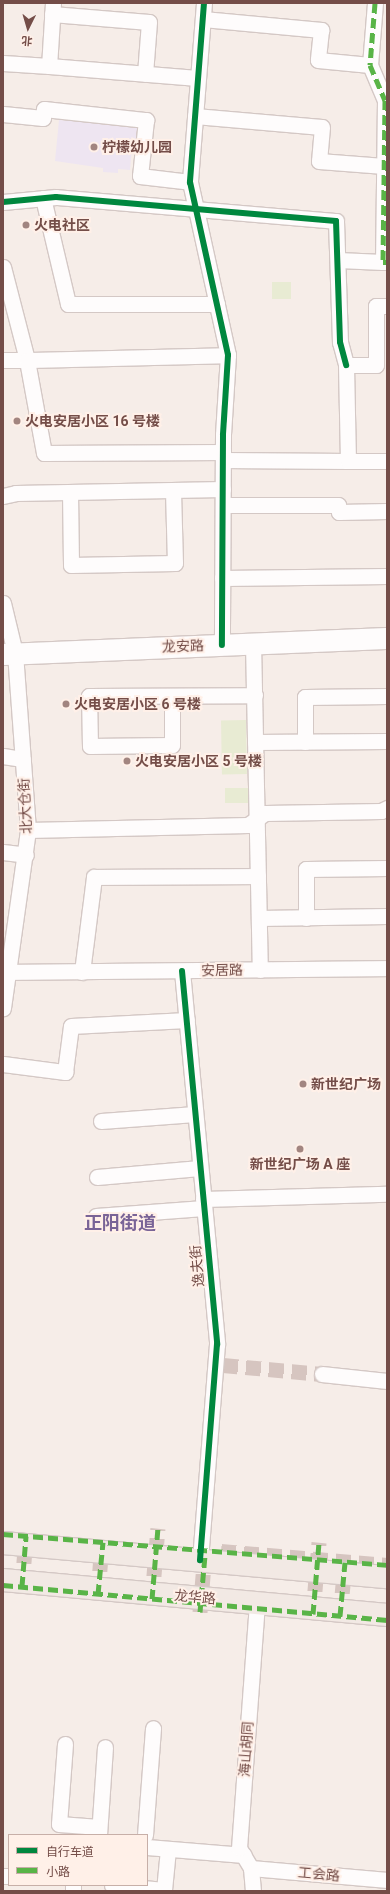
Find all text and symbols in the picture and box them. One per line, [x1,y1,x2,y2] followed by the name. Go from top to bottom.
[8,8,48,48] north arrow
[21,33,33,47] text: 北
[102,139,172,155] place label: 柠檬幼儿园
[89,142,99,152] marker: 柠檬幼儿园
[34,217,90,233] place label: 火电社区
[21,220,31,230] marker: 火电社区
[25,413,160,429] place label: 火电安居小区 16 号楼
[12,416,22,426] marker: 火电安居小区 16 号楼
[162,637,204,655] street label: 龙安路
[74,696,201,712] place label: 火电安居小区 6 号楼
[61,699,71,709] marker: 火电安居小区 6 号楼
[135,753,262,769] place label: 火电安居小区 5 号楼
[122,756,132,766] marker: 火电安居小区 5 号楼
[15,778,35,834] street label: 北大仓街
[201,961,243,979] street label: 安居路
[311,1076,381,1092] place label: 新世纪广场
[298,1079,308,1089] marker: 新世纪广场
[295,1144,305,1154] marker: 新世纪广场 A 座
[250,1156,350,1172] place label: 新世纪广场 A 座
[84,1212,156,1234] district label: 正阳街道
[187,1244,207,1288] street label: 逸夫街
[173,1587,217,1607] street label: 龙华路
[236,1720,256,1778] street label: 海山胡同
[8,1834,148,1886] legend
[46,1845,94,1859] text: 自行车道
[297,1864,341,1884] street label: 工会路
[46,1865,70,1879] text: 小路

